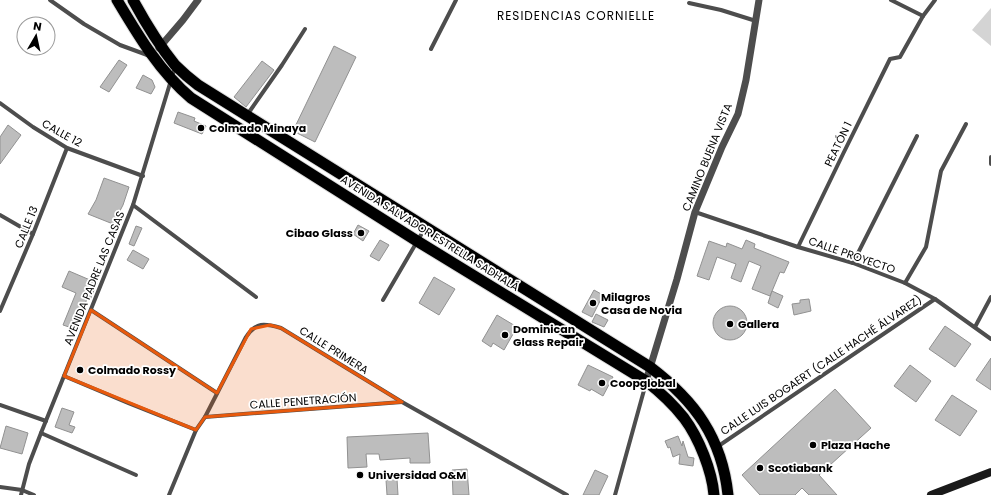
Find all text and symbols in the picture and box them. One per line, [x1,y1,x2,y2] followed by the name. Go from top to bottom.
[497,7,655,24] district label: RESIDENCIAS CORNIELLE
[16,16,56,56] north arrow
[32,18,43,35] text: N
[678,100,736,213] street label: CAMINO BUENA VISTA
[39,115,85,151] street label: CALLE 12
[820,119,856,169] street label: PEATÓN 1
[209,120,306,136] place label: Colmado Minaya
[196,123,206,133] marker: Colmado Minaya
[338,171,523,295] street label: AVENIDA SALVADOR ESTRELLA SADHALÁ
[10,204,42,250] street label: CALLE 13
[60,208,128,348] street label: AVENIDA PADRE LAS CASAS
[286,225,353,241] place label: Cibao Glass
[356,228,366,238] marker: Cibao Glass
[806,233,898,277] street label: CALLE PROYECTO
[601,289,682,318] place label: Milagros Casa de Novia
[717,291,925,439] street label: CALLE LUIS BOGAERT (CALLE HACHÉ ÁLVAREZ)
[588,298,598,308] marker: Milagros Casa de Novia
[738,316,779,332] place label: Gallera
[725,319,735,329] marker: Gallera
[513,321,584,350] place label: Dominican Glass Repair
[296,322,372,378] street label: CALLE PRIMERA
[500,330,510,340] marker: Dominican Glass Repair
[88,362,176,378] place label: Colmado Rossy
[75,365,85,375] marker: Colmado Rossy
[610,375,676,391] place label: Coopglobal
[597,378,607,388] marker: Coopglobal
[249,389,357,413] street label: CALLE PENETRACIÓN
[821,437,890,453] place label: Plaza Hache
[808,440,818,450] marker: Plaza Hache
[768,460,833,476] place label: Scotiabank
[755,463,765,473] marker: Scotiabank
[368,467,466,483] place label: Universidad O&M
[355,470,365,480] marker: Universidad O&M

